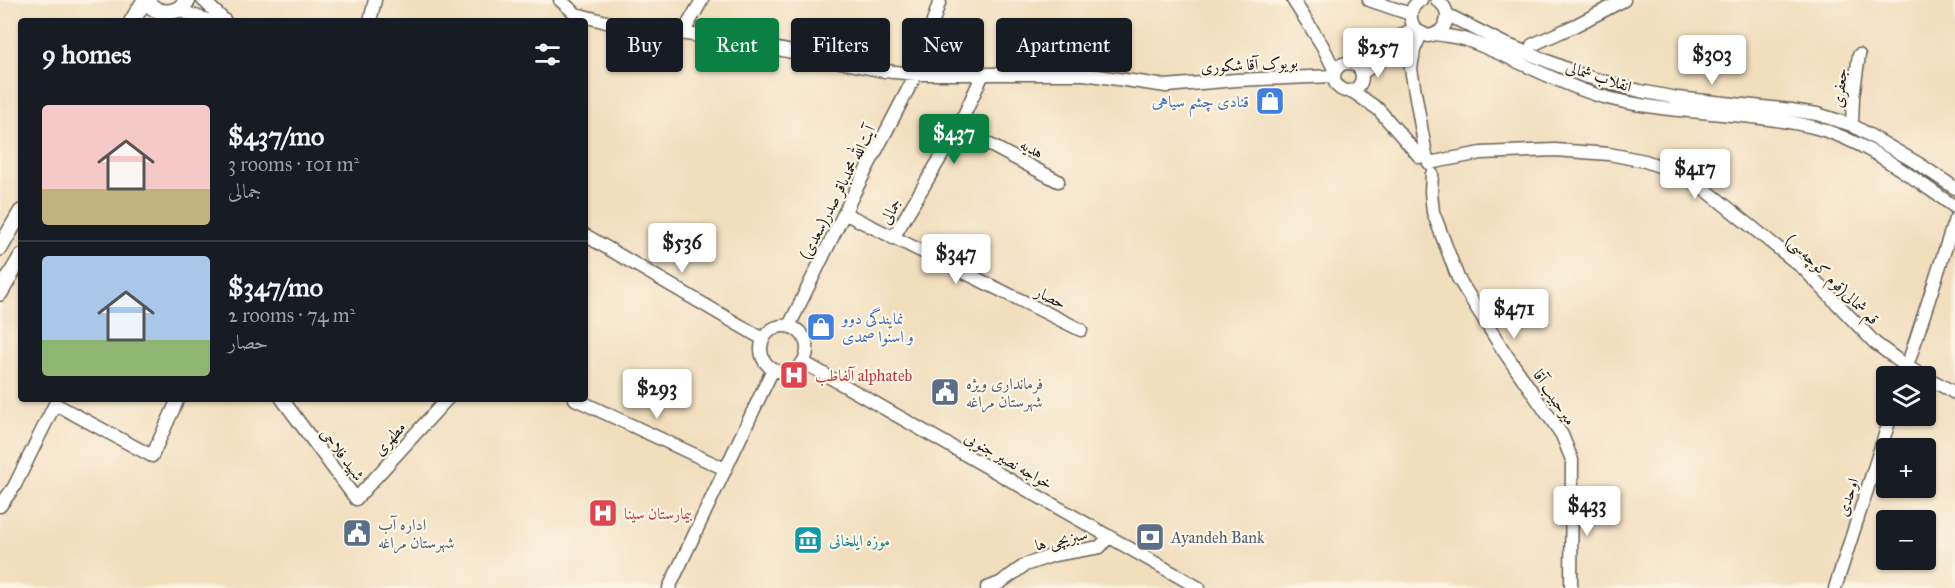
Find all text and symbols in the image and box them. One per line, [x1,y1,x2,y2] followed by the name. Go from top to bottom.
[606,18,683,72] chip: Buy
[695,18,779,72] chip: Rent
[791,18,890,72] chip: Filters
[902,18,984,72] chip: New
[996,18,1132,72] chip: Apartment
[1342,28,1414,79] pin: $257
[1357,35,1399,59] text: $257
[1676,35,1748,86] pin: $303
[42,38,131,70] text: 9 homes
[531,38,564,71] icon: filters
[1692,42,1732,66] text: $303
[1200,52,1298,78] street label: بویوک آقا شکوری
[1563,57,1634,97] street label: انقلاب شمالی
[1828,67,1852,109] street label: جعفری
[1254,85,1286,117] shop icon: قنادی چشم سیاهی
[1152,92,1249,118] place label: قنادی چشم سیاهی
[918,114,990,165] pin: $437
[793,119,881,263] street label: آیت‌الله محمدباقر صدر(سعدی)
[228,120,324,152] text: $437/mo
[933,121,975,145] text: $437
[90,129,162,201] icon: home
[1016,134,1047,163] street label: هدیه
[1659,149,1731,200] pin: $417
[228,152,359,176] text: 3 rooms · 101 m²
[1674,156,1716,180] text: $417
[228,179,262,203] text: جمالی
[875,195,905,228] street label: جمالی
[646,223,718,274] pin: $536
[662,230,702,254] text: $536
[1778,230,1883,333] street label: قم شمالی(قوم کوچه‌سی)
[920,234,992,285] pin: $347
[936,241,976,265] text: $347
[228,271,323,303] text: $347/mo
[90,280,162,352] icon: home
[1030,281,1069,313] street label: حصار
[1478,289,1550,340] pin: $471
[1494,296,1534,320] text: $471
[228,303,355,327] text: 2 rooms · 74 m²
[840,306,914,347] place label: نمایندگی دوو و اسنوا صمدی
[805,311,837,343] shop icon: نمایندگی دوو و اسنوا صمدی
[228,330,268,354] text: حصار
[778,359,810,391] hospital icon: آلفاطب alphateb
[815,366,913,386] place label: آلفاطب alphateb
[1528,366,1580,429] street label: میرحبیب آقا
[1876,366,1936,570] map controls
[1876,366,1936,426] button: layers
[621,369,693,420] pin: $293
[966,374,1043,413] place label: فرمانداری ویژه شهرستان مراغه
[637,376,677,400] text: $293
[929,376,961,408] public building icon: فرمانداری ویژه شهرستان مراغه
[369,417,410,460] street label: مطهری
[316,424,369,485] street label: شهید فلاحی
[960,428,1056,495] street label: خواجه نصیر جنوبی
[1876,438,1936,498] button: +
[1832,476,1863,519] street label: اوحدی
[1551,486,1623,537] pin: $433
[1567,493,1607,517] text: $433
[587,497,619,529] hospital icon: بیمارستان سینا
[624,504,693,523] place label: بیمارستان سینا
[1876,510,1936,570] button: −
[378,515,455,554] place label: اداره آب شهرستان مراغه
[341,517,373,549] public building icon: اداره آب شهرستان مراغه
[1134,521,1166,553] bank icon: Ayandeh Bank
[792,524,824,556] museum icon: موزه ایلخانی
[1033,524,1090,557] street label: سبزیچی ها
[1170,528,1265,547] place label: Ayandeh Bank
[829,531,890,551] place label: موزه ایلخانی

